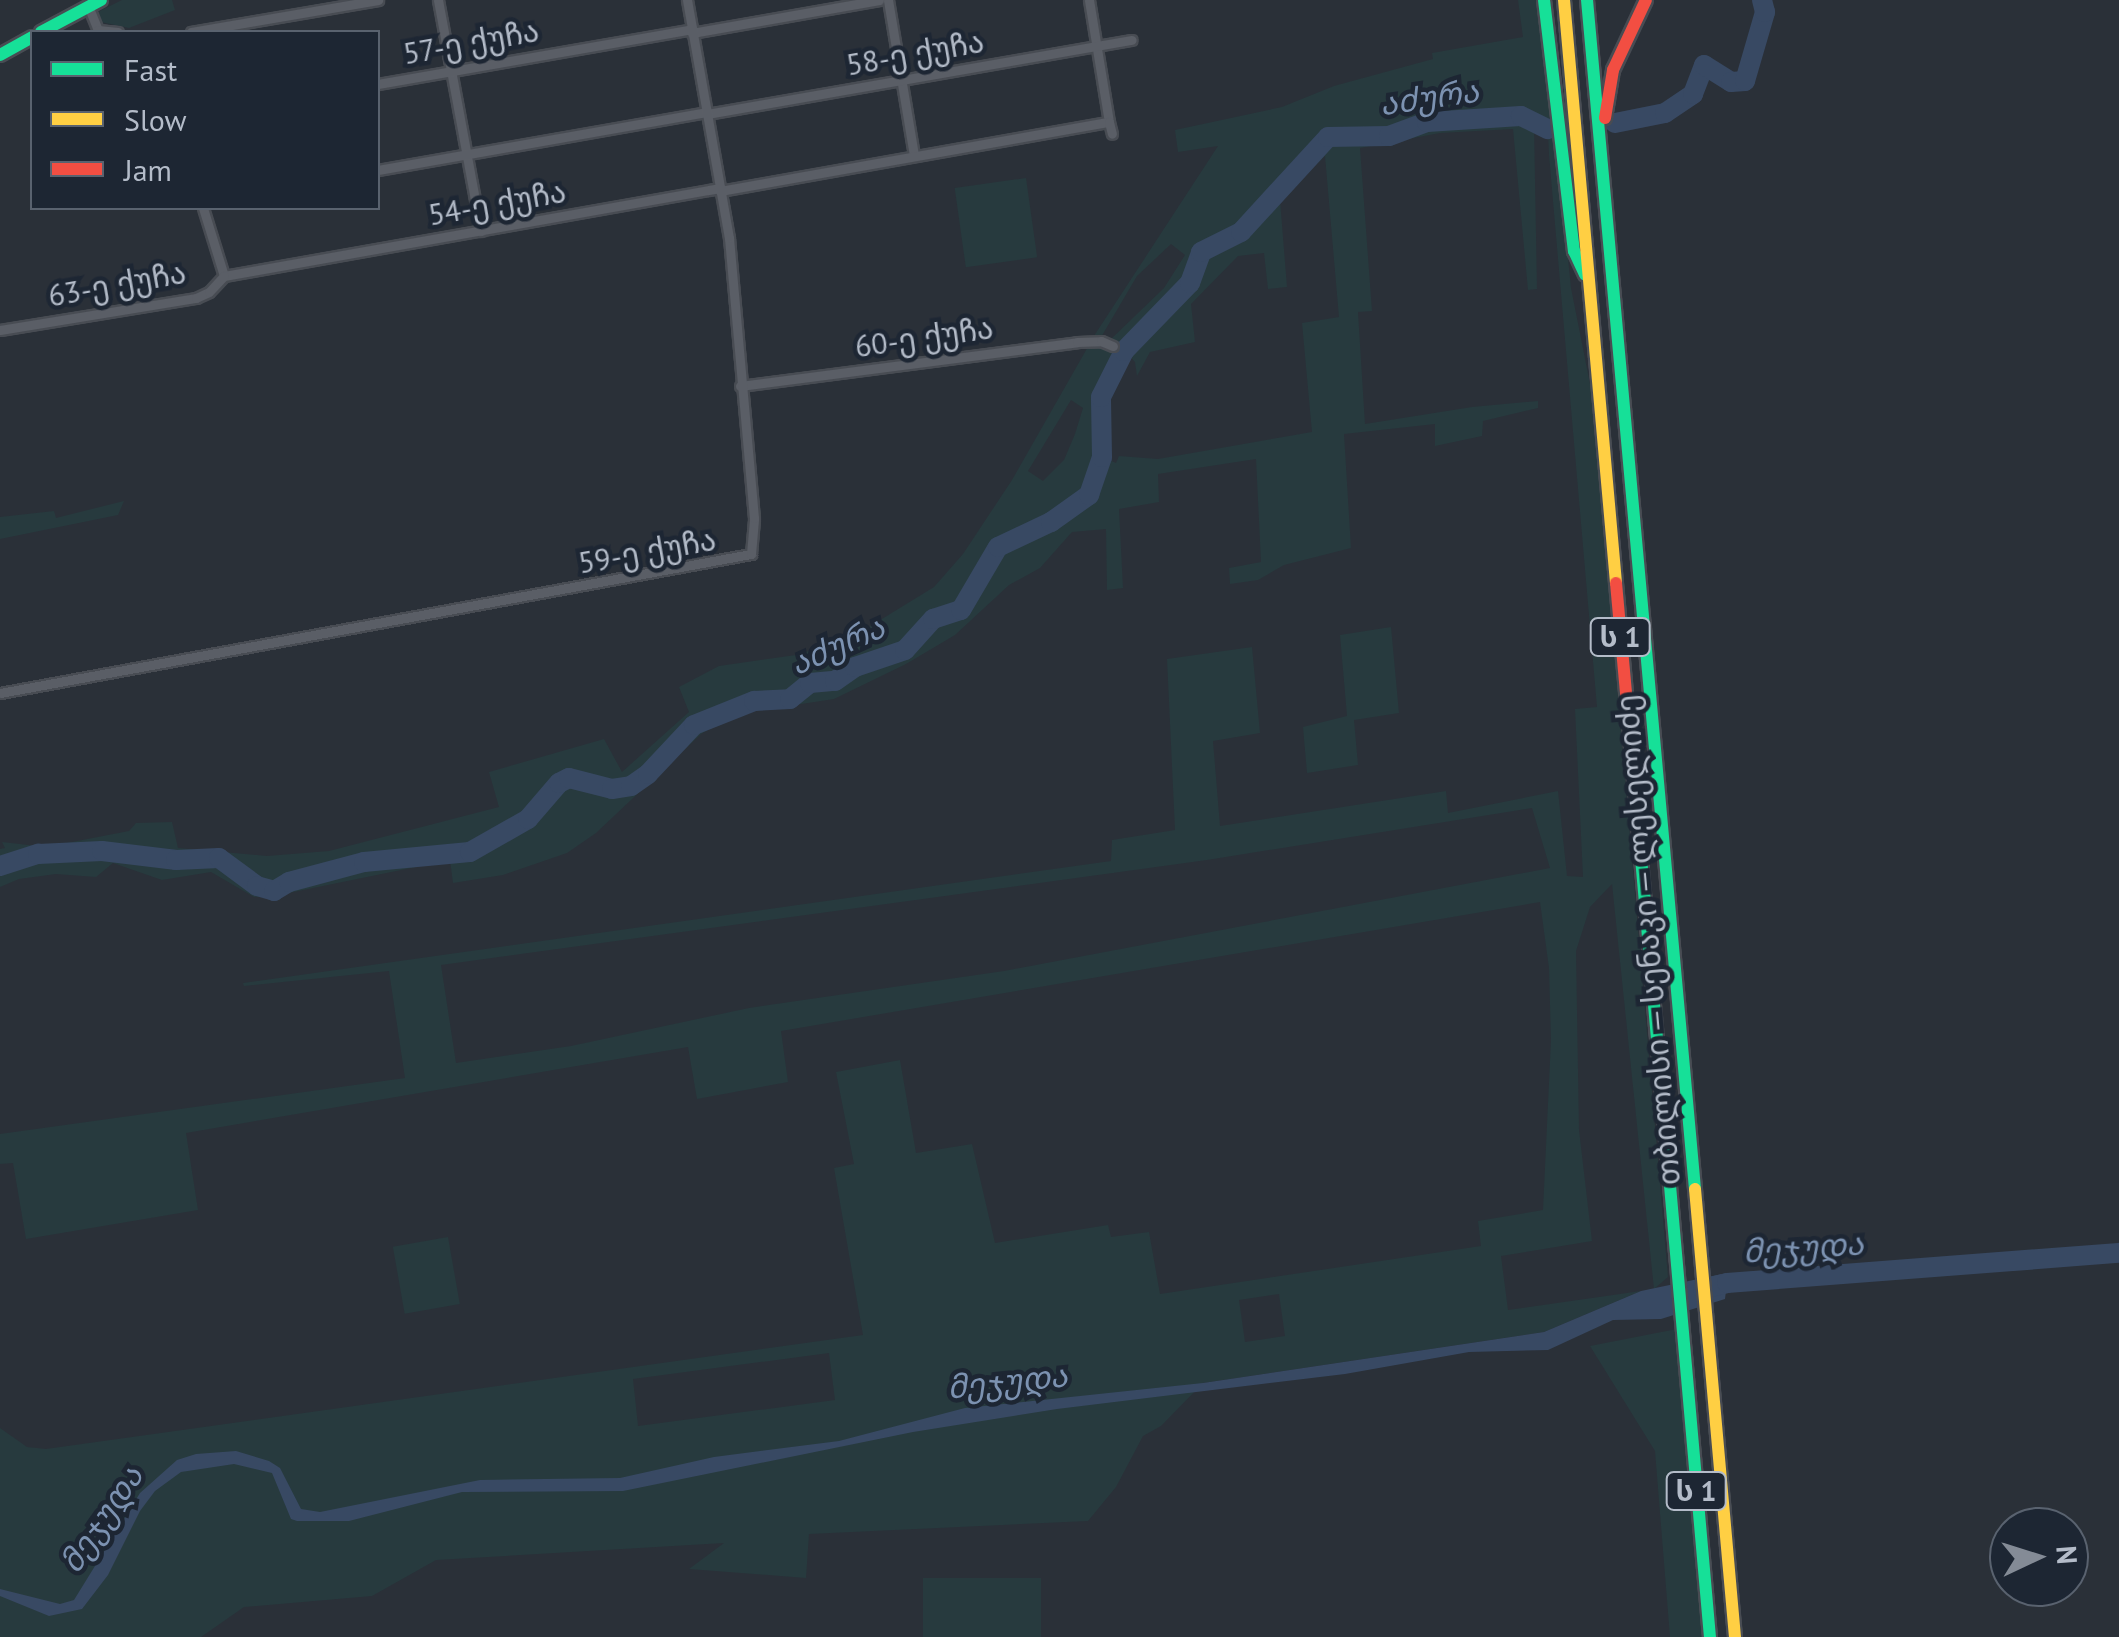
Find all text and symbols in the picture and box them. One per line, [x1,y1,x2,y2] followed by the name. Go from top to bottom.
[400,12,542,72] street label: 57-ე ქუჩა
[843,23,987,83] street label: 58-ე ქუჩა
[30,30,380,210] legend
[124,50,177,89] text: Fast
[1377,71,1481,123] water label: აძურა
[124,100,187,139] text: Slow
[124,150,172,189] text: Jam
[425,173,569,233] street label: 54-ე ქუჩა
[45,254,189,314] street label: 63-ე ქუჩა
[853,309,995,365] street label: 60-ე ქუჩა
[575,521,719,581] street label: 59-ე ქუჩა
[784,607,890,683] water label: აძურა
[1588,614,1652,660] road number: ს 1
[1608,688,1688,1192] street label: თბილისი — სენაკი — ლესელიძე
[1741,1224,1865,1270] water label: მეჯუდა
[945,1356,1069,1406] water label: მეჯუდა
[51,1458,151,1580] water label: მეჯუდა
[1664,1468,1728,1514] road number: ს 1
[1989,1507,2089,1607] north arrow
[2048,1545,2087,1565] text: N

